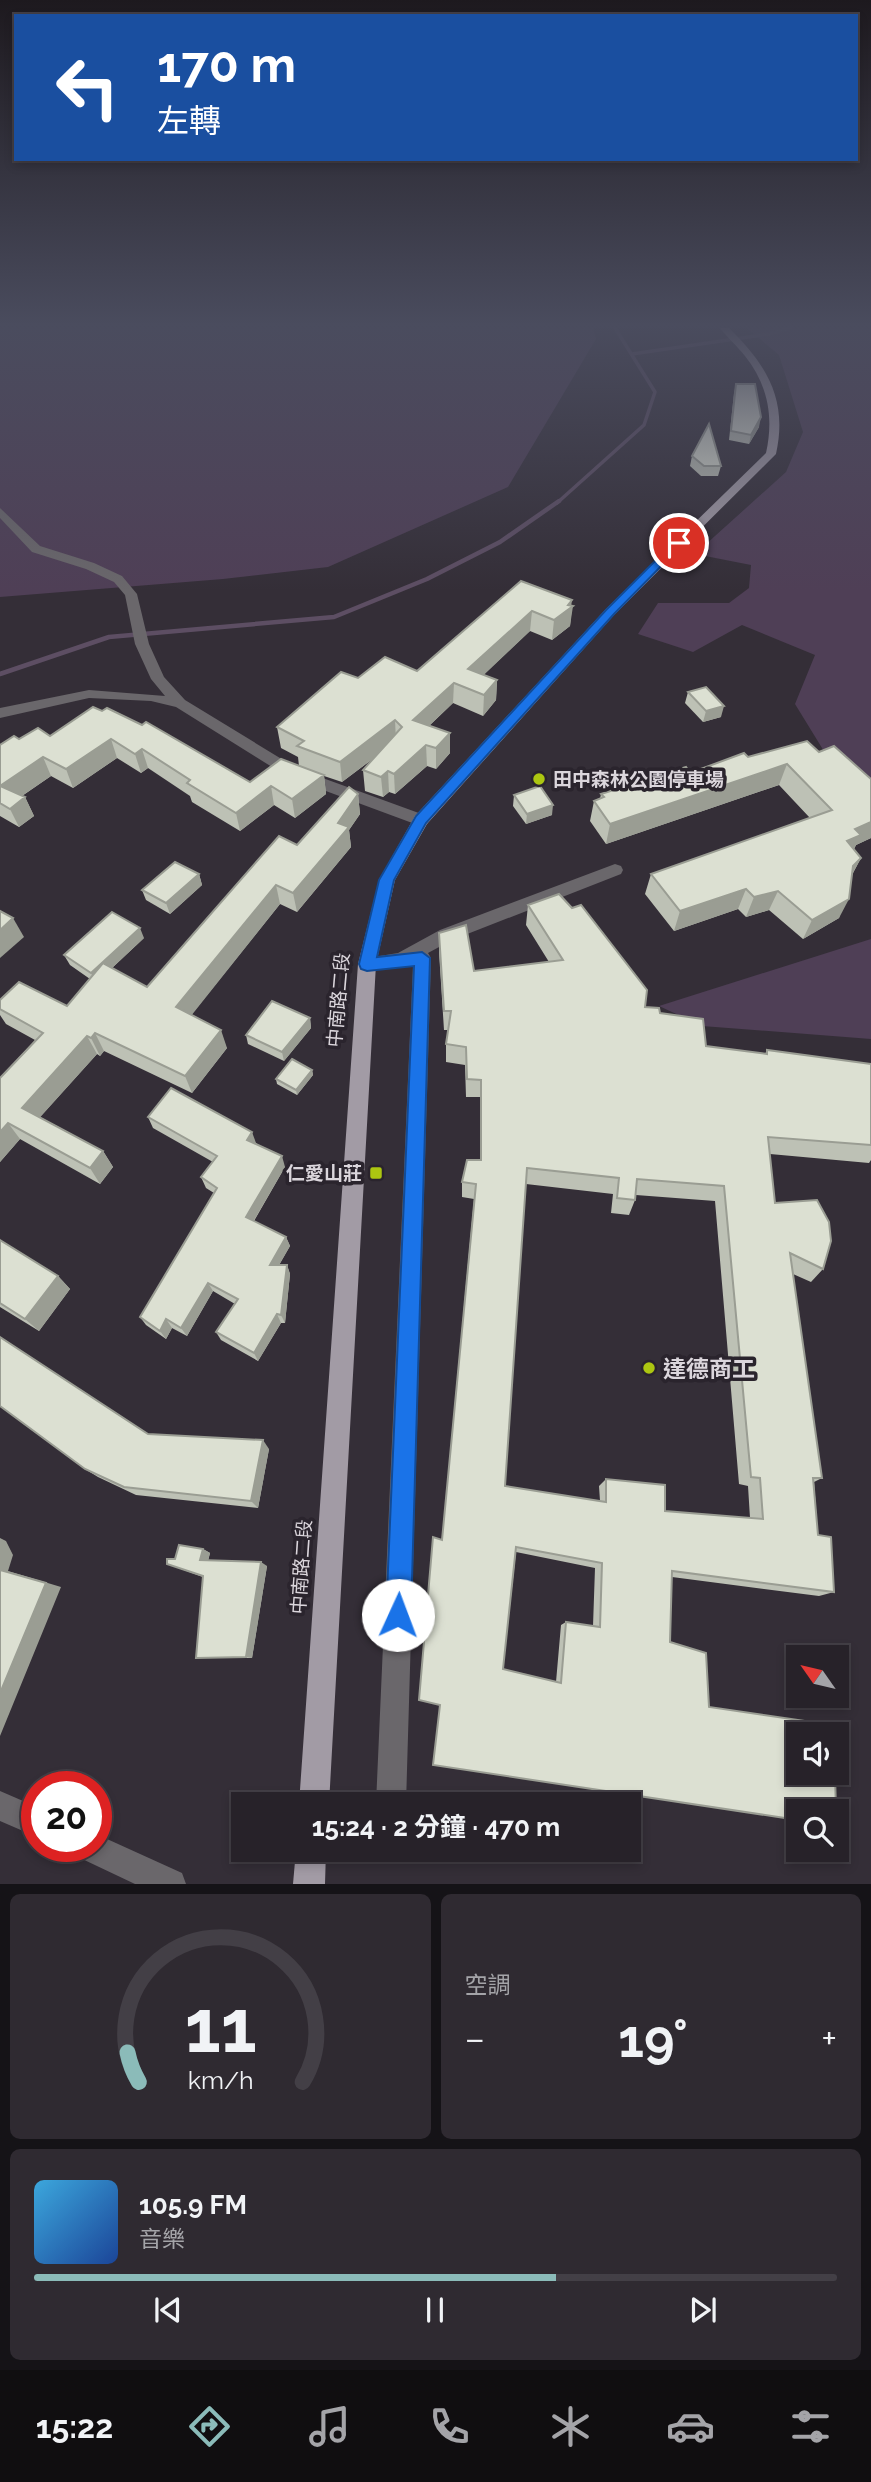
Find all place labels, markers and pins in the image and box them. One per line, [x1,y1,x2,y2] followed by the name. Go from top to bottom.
[649,513,709,573] pin
[553,768,724,790] place label: 田中森林公園停車場
[531,771,547,787] marker: 田中森林公園停車場
[286,1162,362,1184] place label: 仁愛山莊
[368,1165,384,1181] marker: 仁愛山莊
[663,1355,755,1382] place label: 達德商工
[641,1360,657,1376] marker: 達德商工

